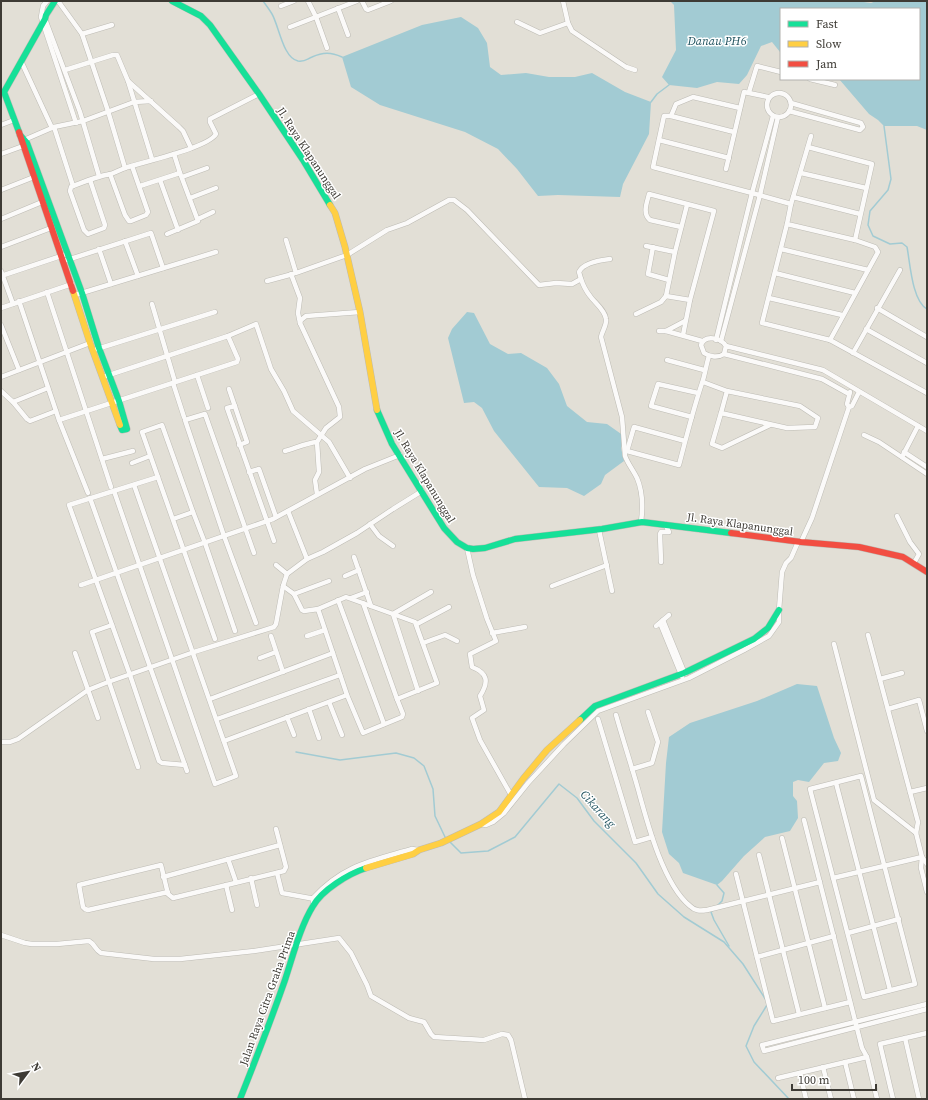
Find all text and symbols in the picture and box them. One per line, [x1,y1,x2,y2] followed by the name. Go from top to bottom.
[780,8,920,80] legend
[816,16,838,32] text: Fast
[686,33,747,49] water label: Danau PH6
[816,36,842,52] text: Slow
[815,56,837,72] text: Jam
[273,103,344,202] street label: Jl. Raya Klapanunggal
[390,426,459,526] street label: Jl. Raya Klapanunggal
[685,509,794,539] street label: Jl. Raya Klapanunggal
[577,787,620,832] water label: Cikarang
[236,928,299,1069] street label: Jalan Raya Citra Graha Prima
[8,1052,48,1092] north arrow
[28,1060,45,1074] text: N
[792,1066,876,1092] scale bar
[798,1072,830,1088] text: 100 m

